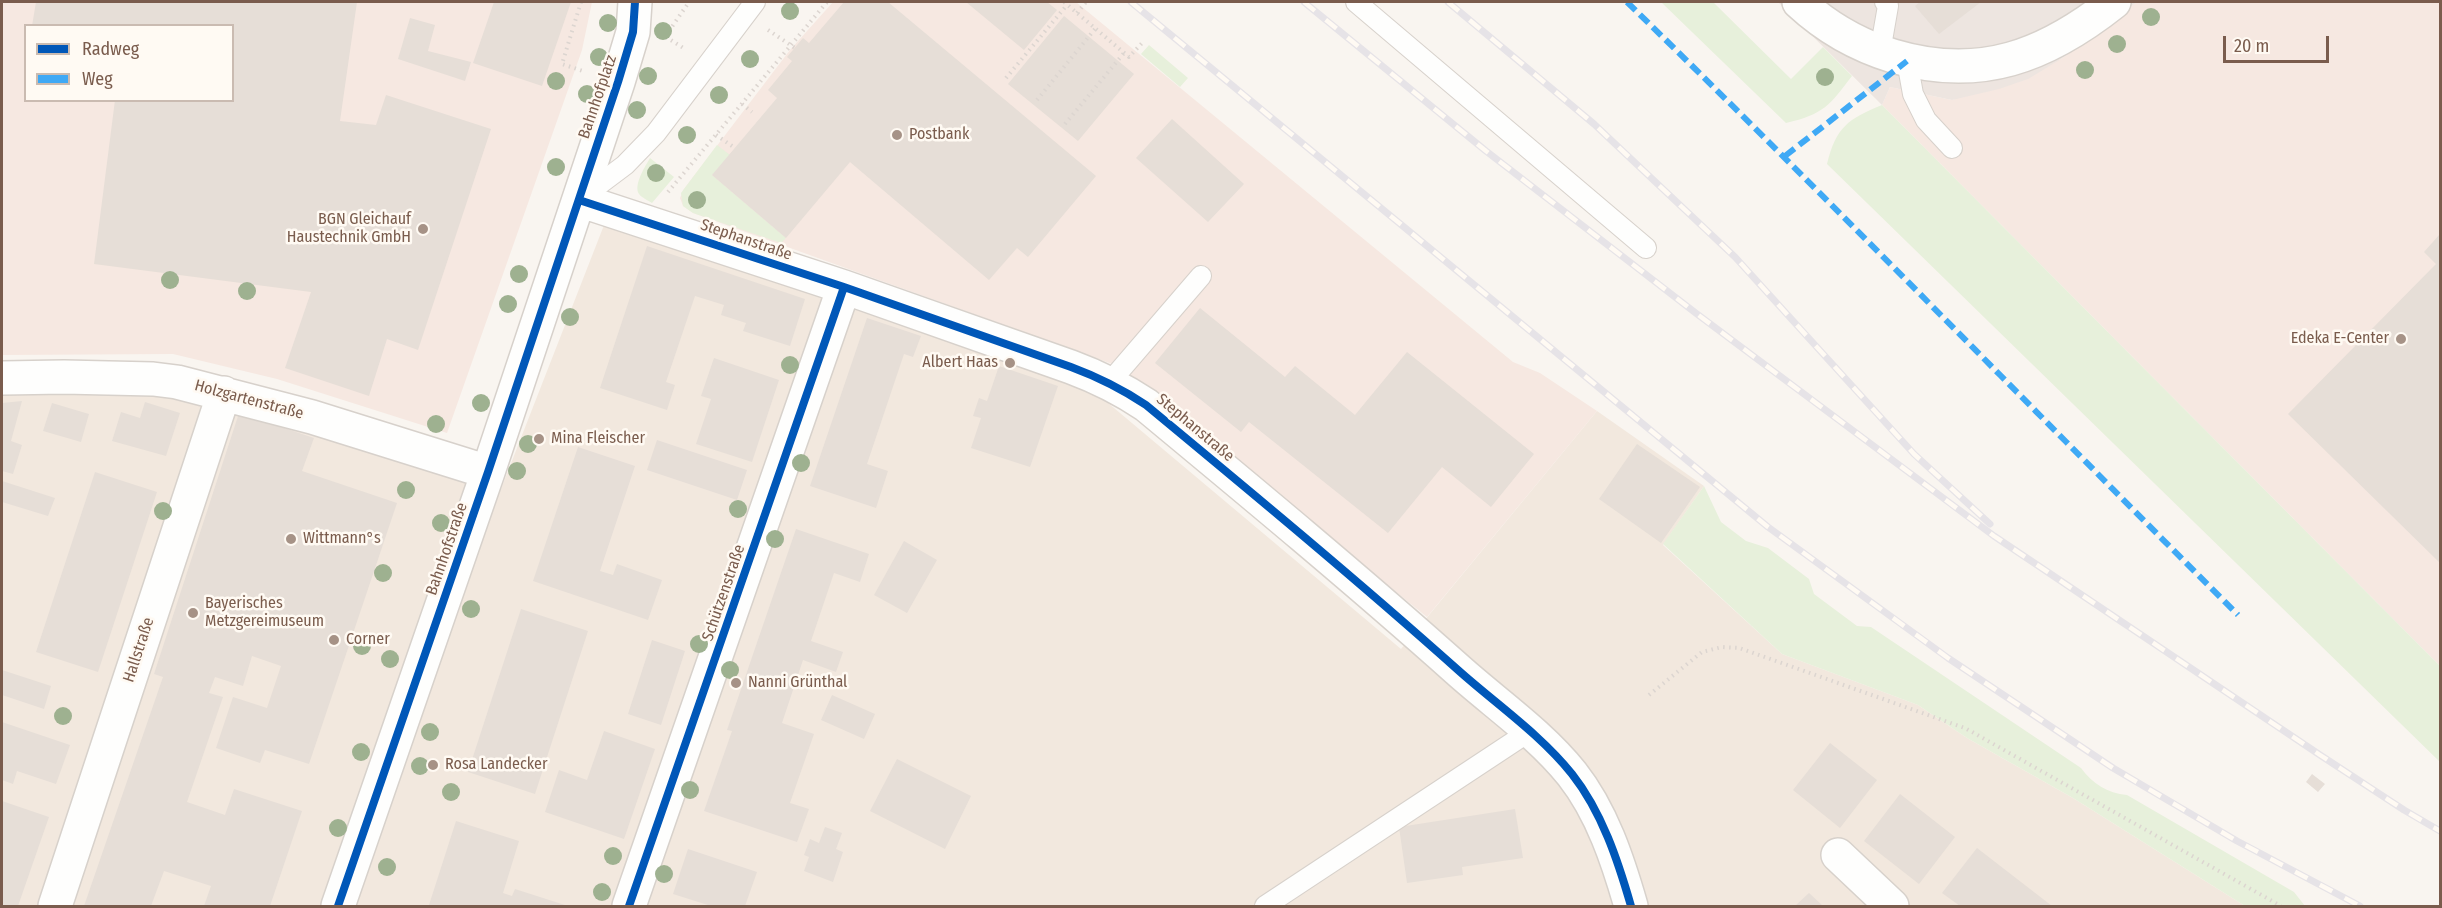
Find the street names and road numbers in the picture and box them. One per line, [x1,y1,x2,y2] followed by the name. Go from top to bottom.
[575,53,621,141] street label: Bahnhofplatz
[698,215,794,265] street label: Stephanstraße
[192,376,306,424] street label: Holzgartenstraße
[1152,390,1238,466] street label: Stephanstraße
[422,500,472,598] street label: Bahnhofstraße
[699,542,749,644] street label: Schützenstraße
[119,615,159,685] street label: Hallstraße

